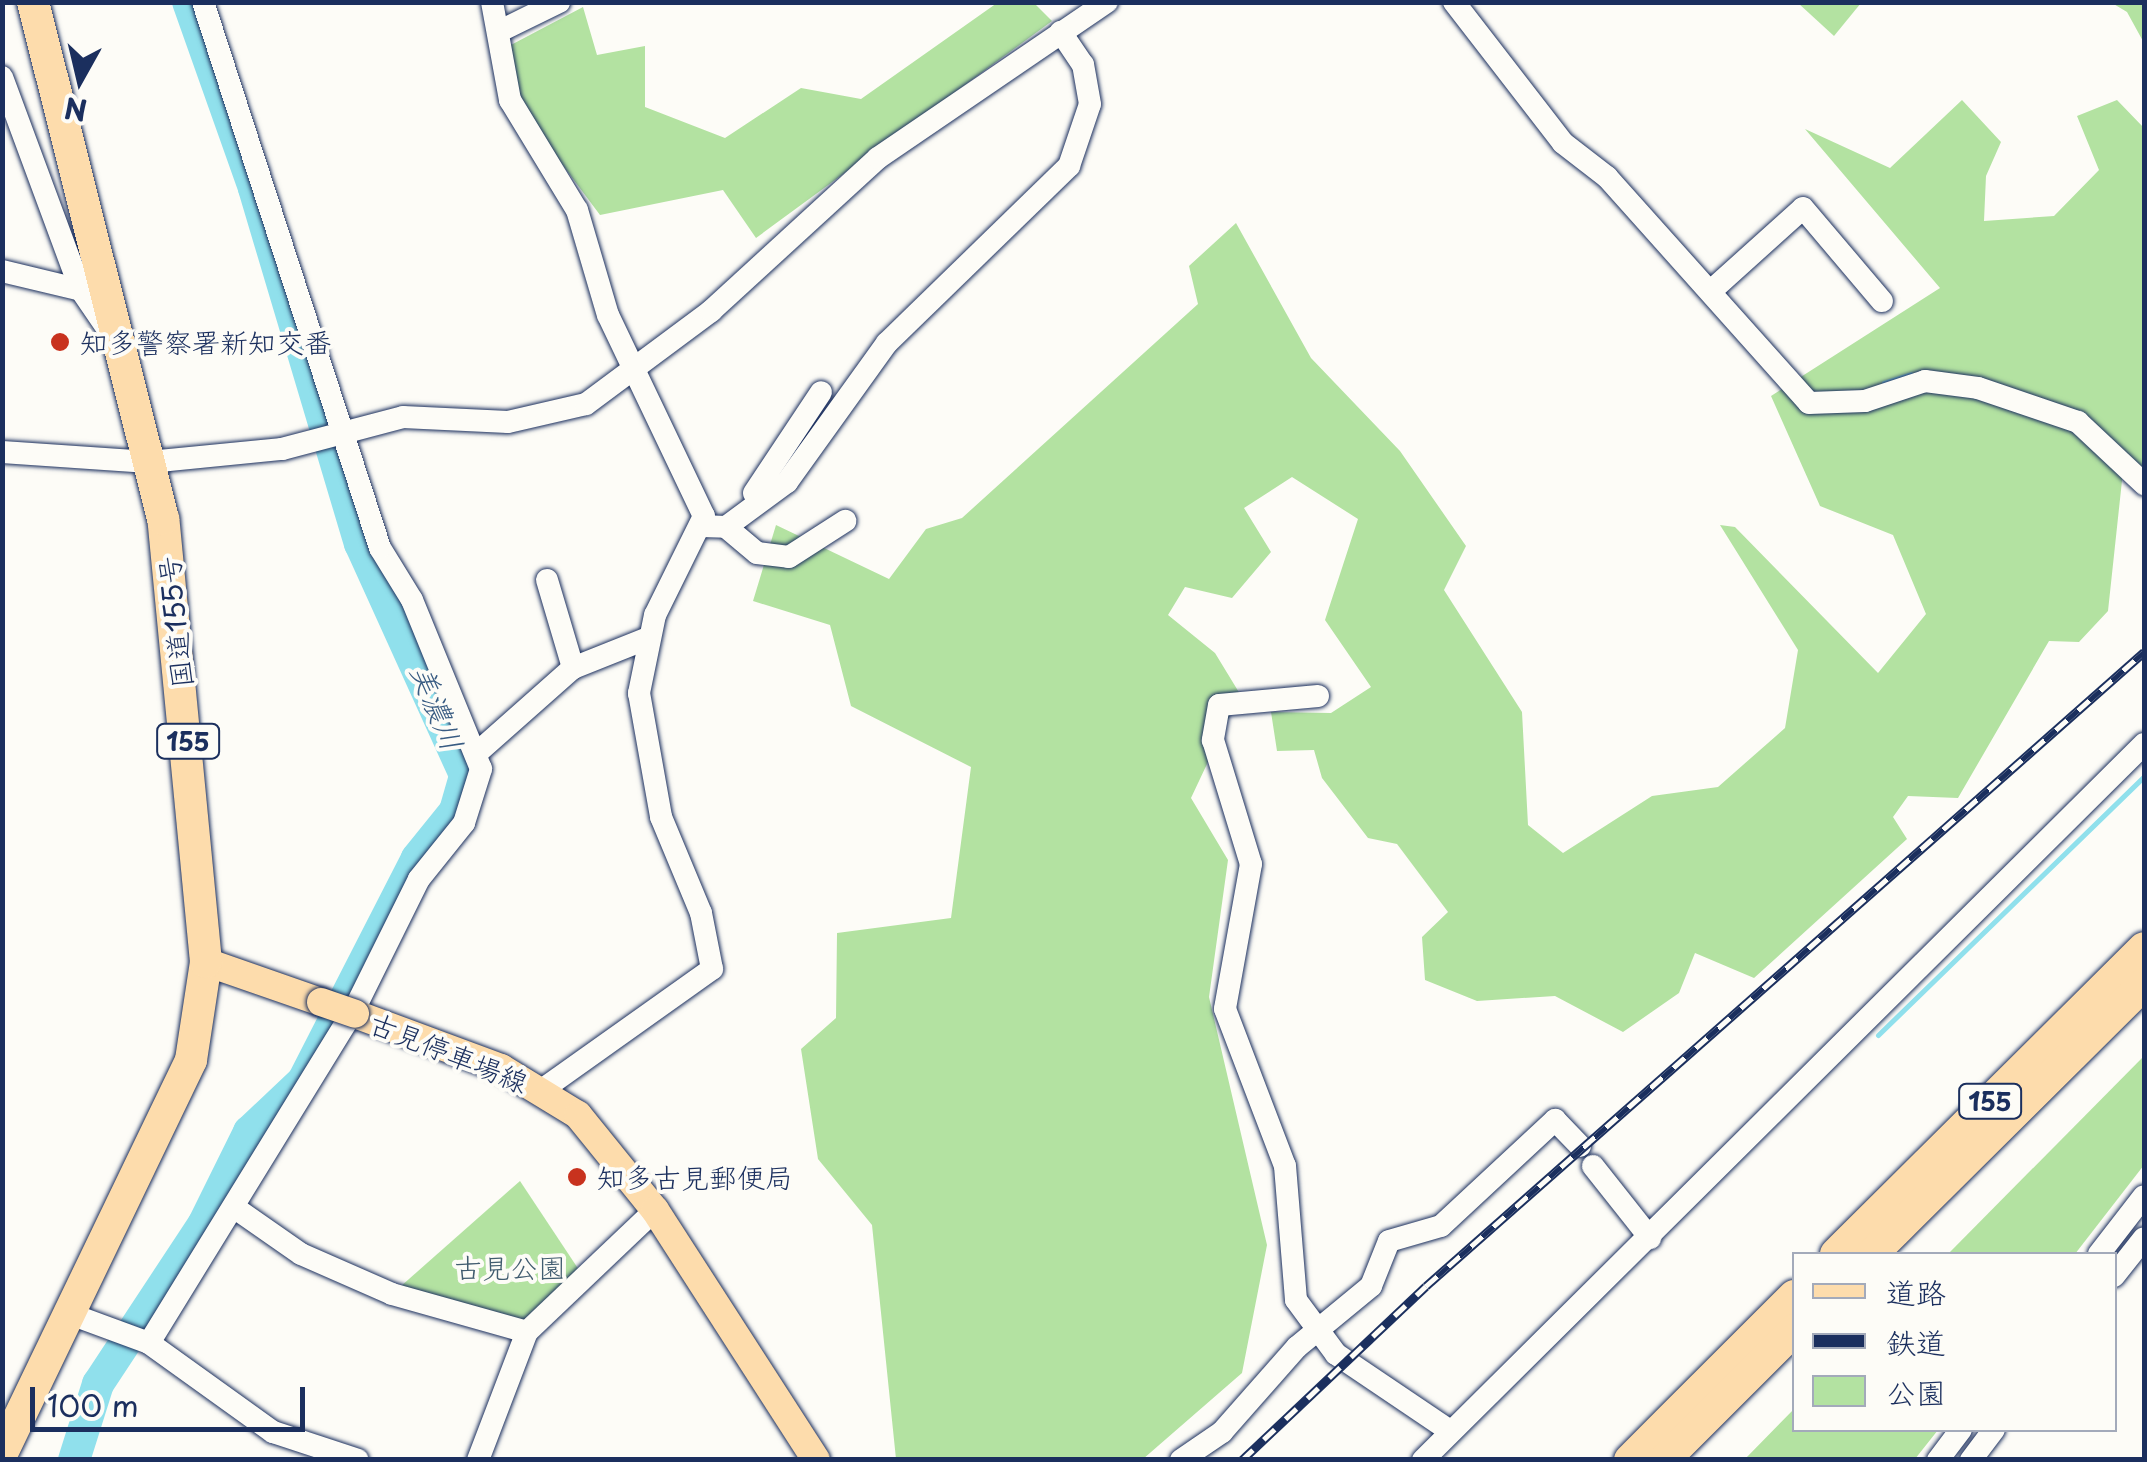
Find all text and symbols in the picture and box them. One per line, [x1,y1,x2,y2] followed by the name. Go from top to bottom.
[30,30,130,130] north arrow
[62,87,90,133] text: N
[80,325,332,359] place label: 知多警察署新知交番
[49,331,71,353] marker: 知多警察署新知交番
[151,554,199,690] street label: 国道155号
[404,659,472,755] water label: 美濃川
[156,721,220,761] road number: 155
[365,1005,533,1099] street label: 古見停車場線
[1958,1081,2022,1121] road number: 155
[597,1160,793,1194] place label: 知多古見郵便局
[566,1166,588,1188] marker: 知多古見郵便局
[454,1250,566,1284] park label: 古見公園
[1792,1252,2117,1432] legend
[1886,1269,1946,1314] text: 道路
[1886,1319,1946,1364] text: 鉄道
[35,1367,310,1429] scale bar
[1886,1369,1946,1414] text: 公園
[47,1382,139,1427] text: 100 m

